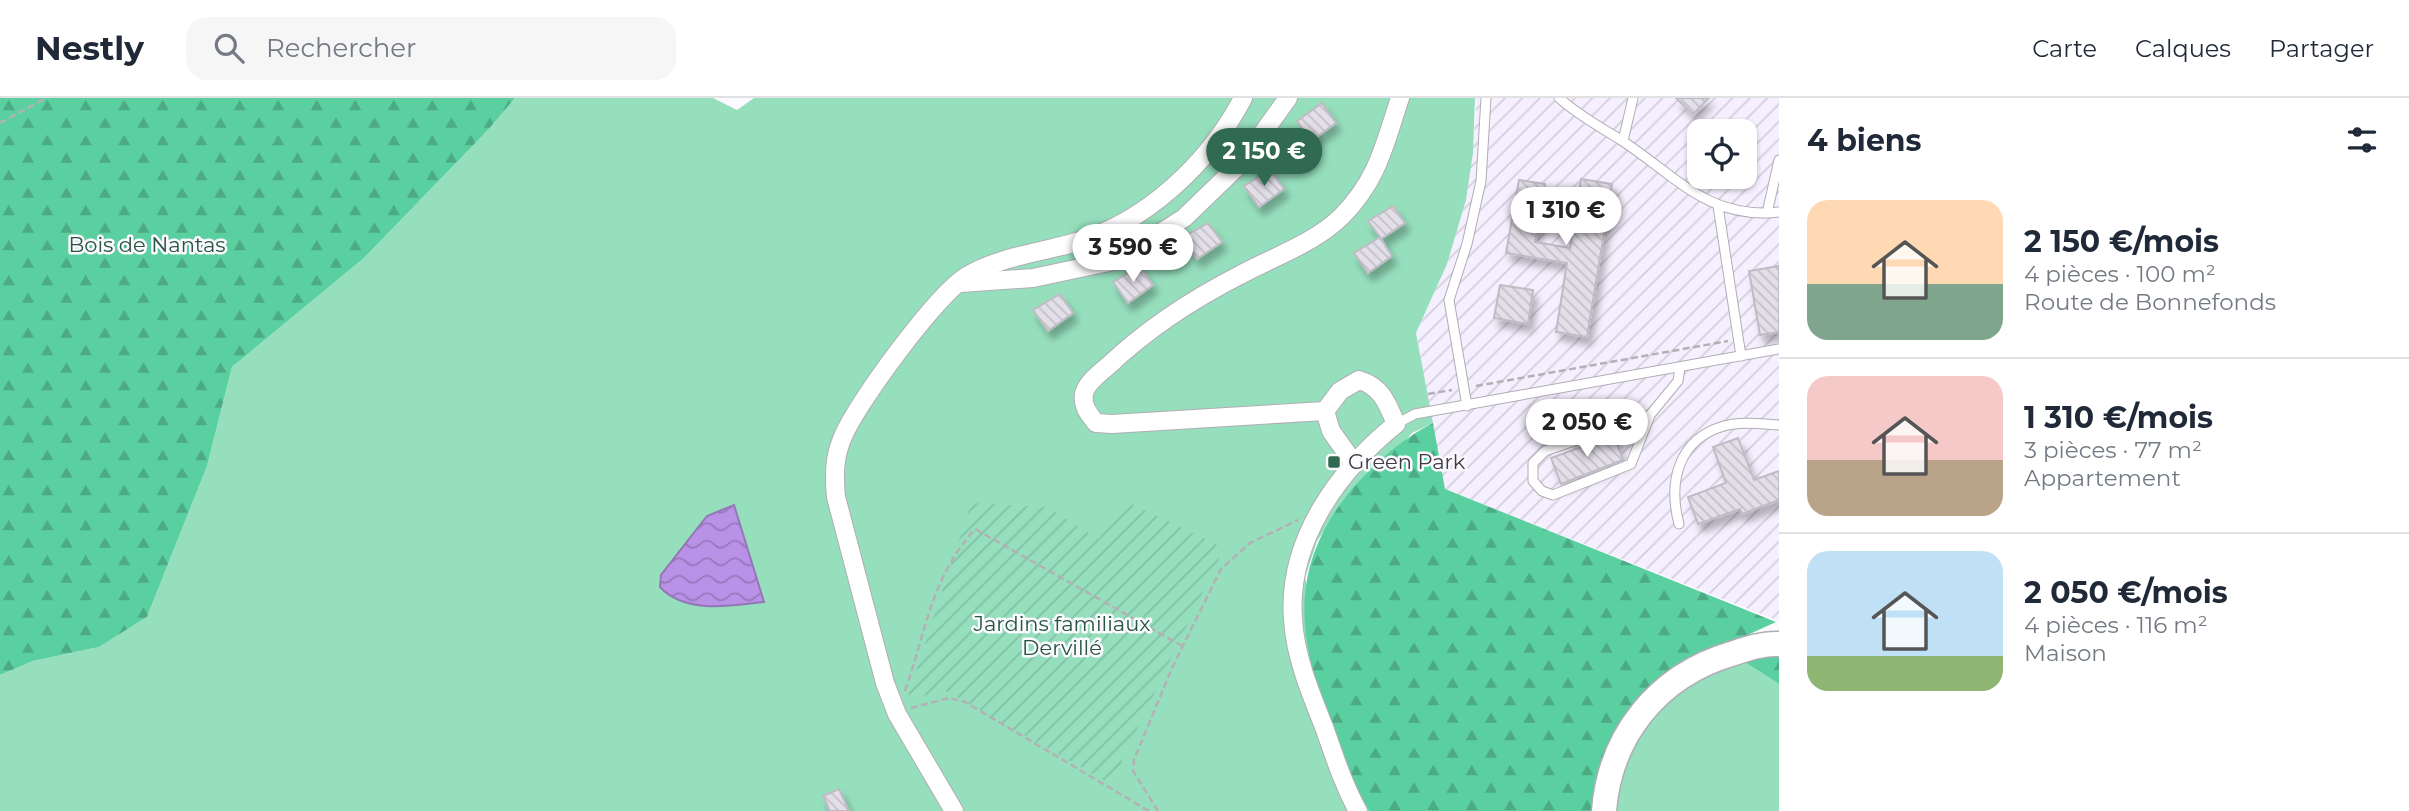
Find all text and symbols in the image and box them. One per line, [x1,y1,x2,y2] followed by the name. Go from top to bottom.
[186,17,676,80] search box
[35,28,144,68] text: Nestly
[210,29,248,67] icon: search
[266,32,417,64] text: Rechercher
[2032,34,2097,63] text: Carte
[2135,34,2231,63] text: Calques
[2269,34,2374,63] text: Partager
[1687,119,1757,189] map controls
[1687,119,1757,189] button: locate
[2343,121,2381,159] icon: filters
[1807,122,1921,159] text: 4 biens
[1199,129,1329,188] pin: 2 150 €
[1222,137,1306,165] text: 2 150 €
[1501,188,1631,247] pin: 1 310 €
[1527,196,1605,224] text: 1 310 €
[2024,223,2219,260] text: 2 150 €/mois
[1068,225,1198,284] pin: 3 590 €
[1863,228,1947,312] icon: home
[68,232,226,257] park label: Bois de Nantas
[1088,233,1178,261] text: 3 590 €
[2024,260,2216,288] text: 4 pièces · 100 m²
[2024,288,2276,316] text: Route de Bonnefonds
[2024,399,2213,436] text: 1 310 €/mois
[1522,400,1652,459] pin: 2 050 €
[1863,404,1947,488] icon: home
[1542,408,1632,436] text: 2 050 €
[2024,436,2202,464] text: 3 pièces · 77 m²
[1348,449,1466,474] place label: Green Park
[1326,454,1342,470] marker: Green Park
[2024,464,2181,492] text: Appartement
[2024,574,2228,611] text: 2 050 €/mois
[1863,579,1947,663] icon: home
[972,611,1151,660] park label: Jardins familiaux Dervillé
[2024,611,2208,639] text: 4 pièces · 116 m²
[2024,639,2107,667] text: Maison

